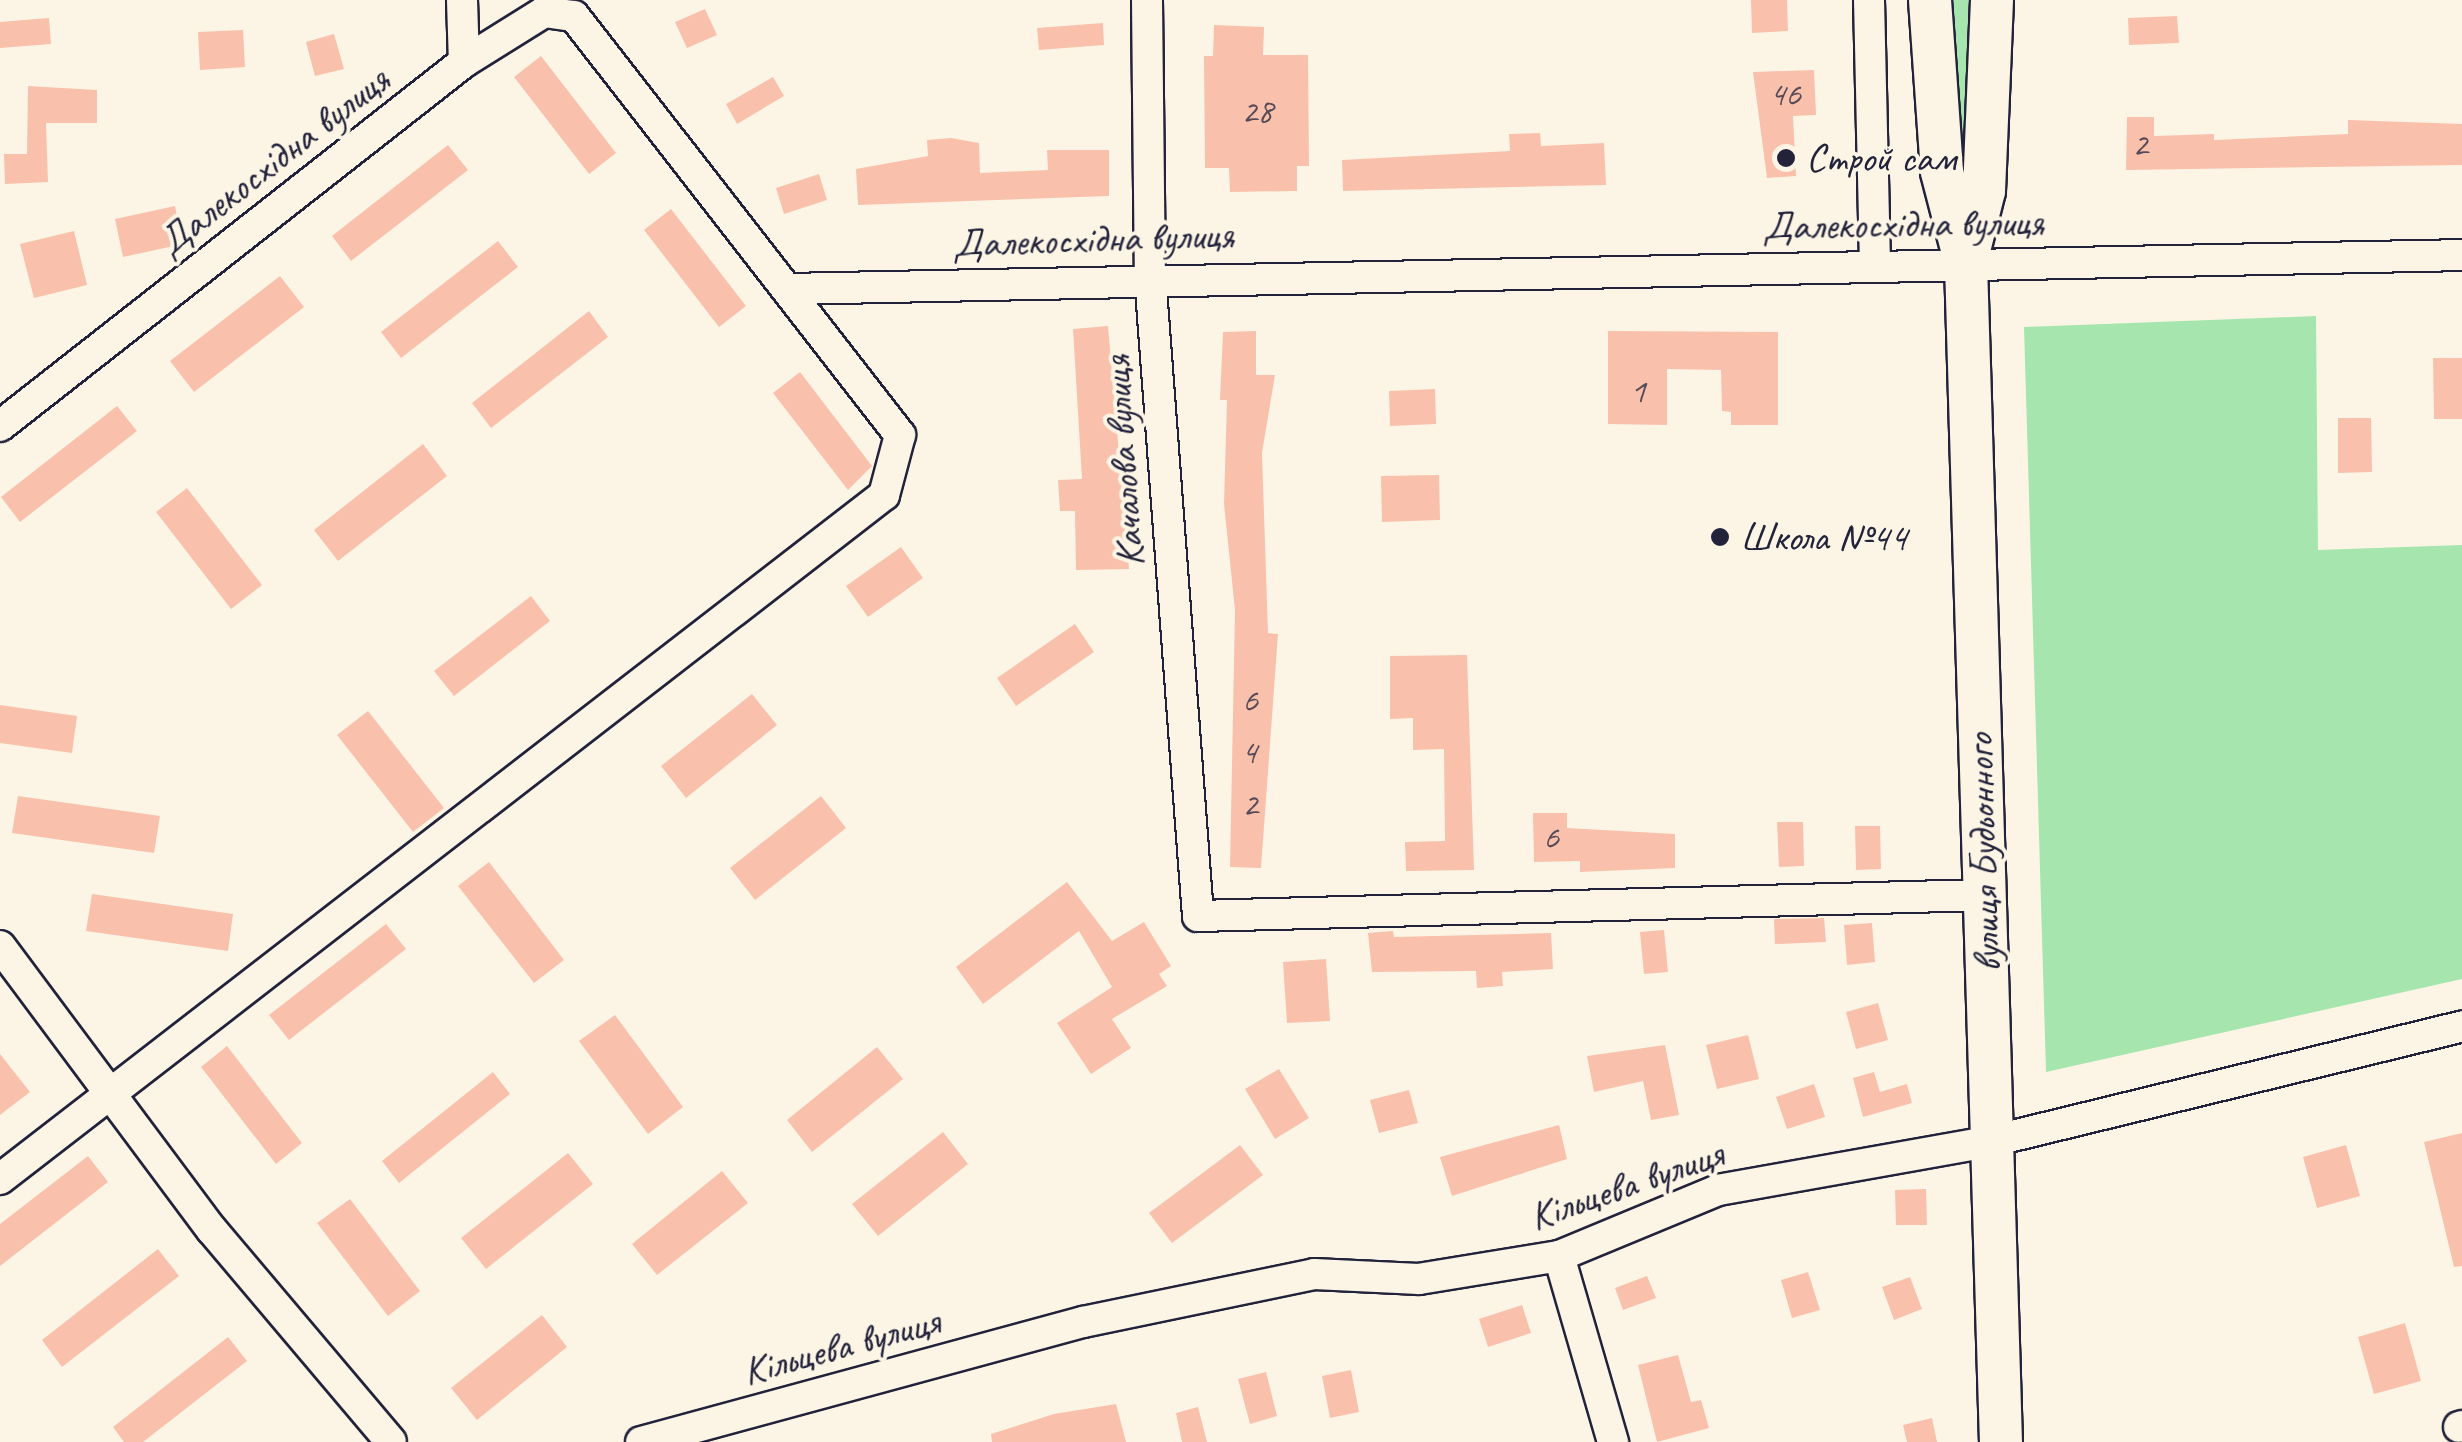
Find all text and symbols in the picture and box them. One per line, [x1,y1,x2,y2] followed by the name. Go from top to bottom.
[147,55,399,267] street label: Далекосхідна вулиця
[1769,73,1801,115] house number: 46
[1241,90,1273,132] house number: 28
[2132,123,2148,165] house number: 2
[1806,134,1956,182] place label: Строй сам
[1775,147,1797,169] marker: Строй сам
[1762,198,2044,250] street label: Далекосхідна вулиця
[951,210,1235,268] street label: Далекосхідна вулиця
[1092,353,1154,569] street label: Качалова вулиця
[1630,370,1646,412] house number: 1
[1740,513,1907,561] place label: Школа №44
[1709,526,1731,548] marker: Школа №44
[1242,679,1258,721] house number: 6
[1241,731,1257,773] house number: 4
[1955,733,2011,973] street label: вулиця Будьонного
[1242,783,1258,825] house number: 2
[1543,816,1559,858] house number: 6
[1522,1129,1730,1241] street label: Кільцева вулиця
[736,1296,946,1396] street label: Кільцева вулиця

